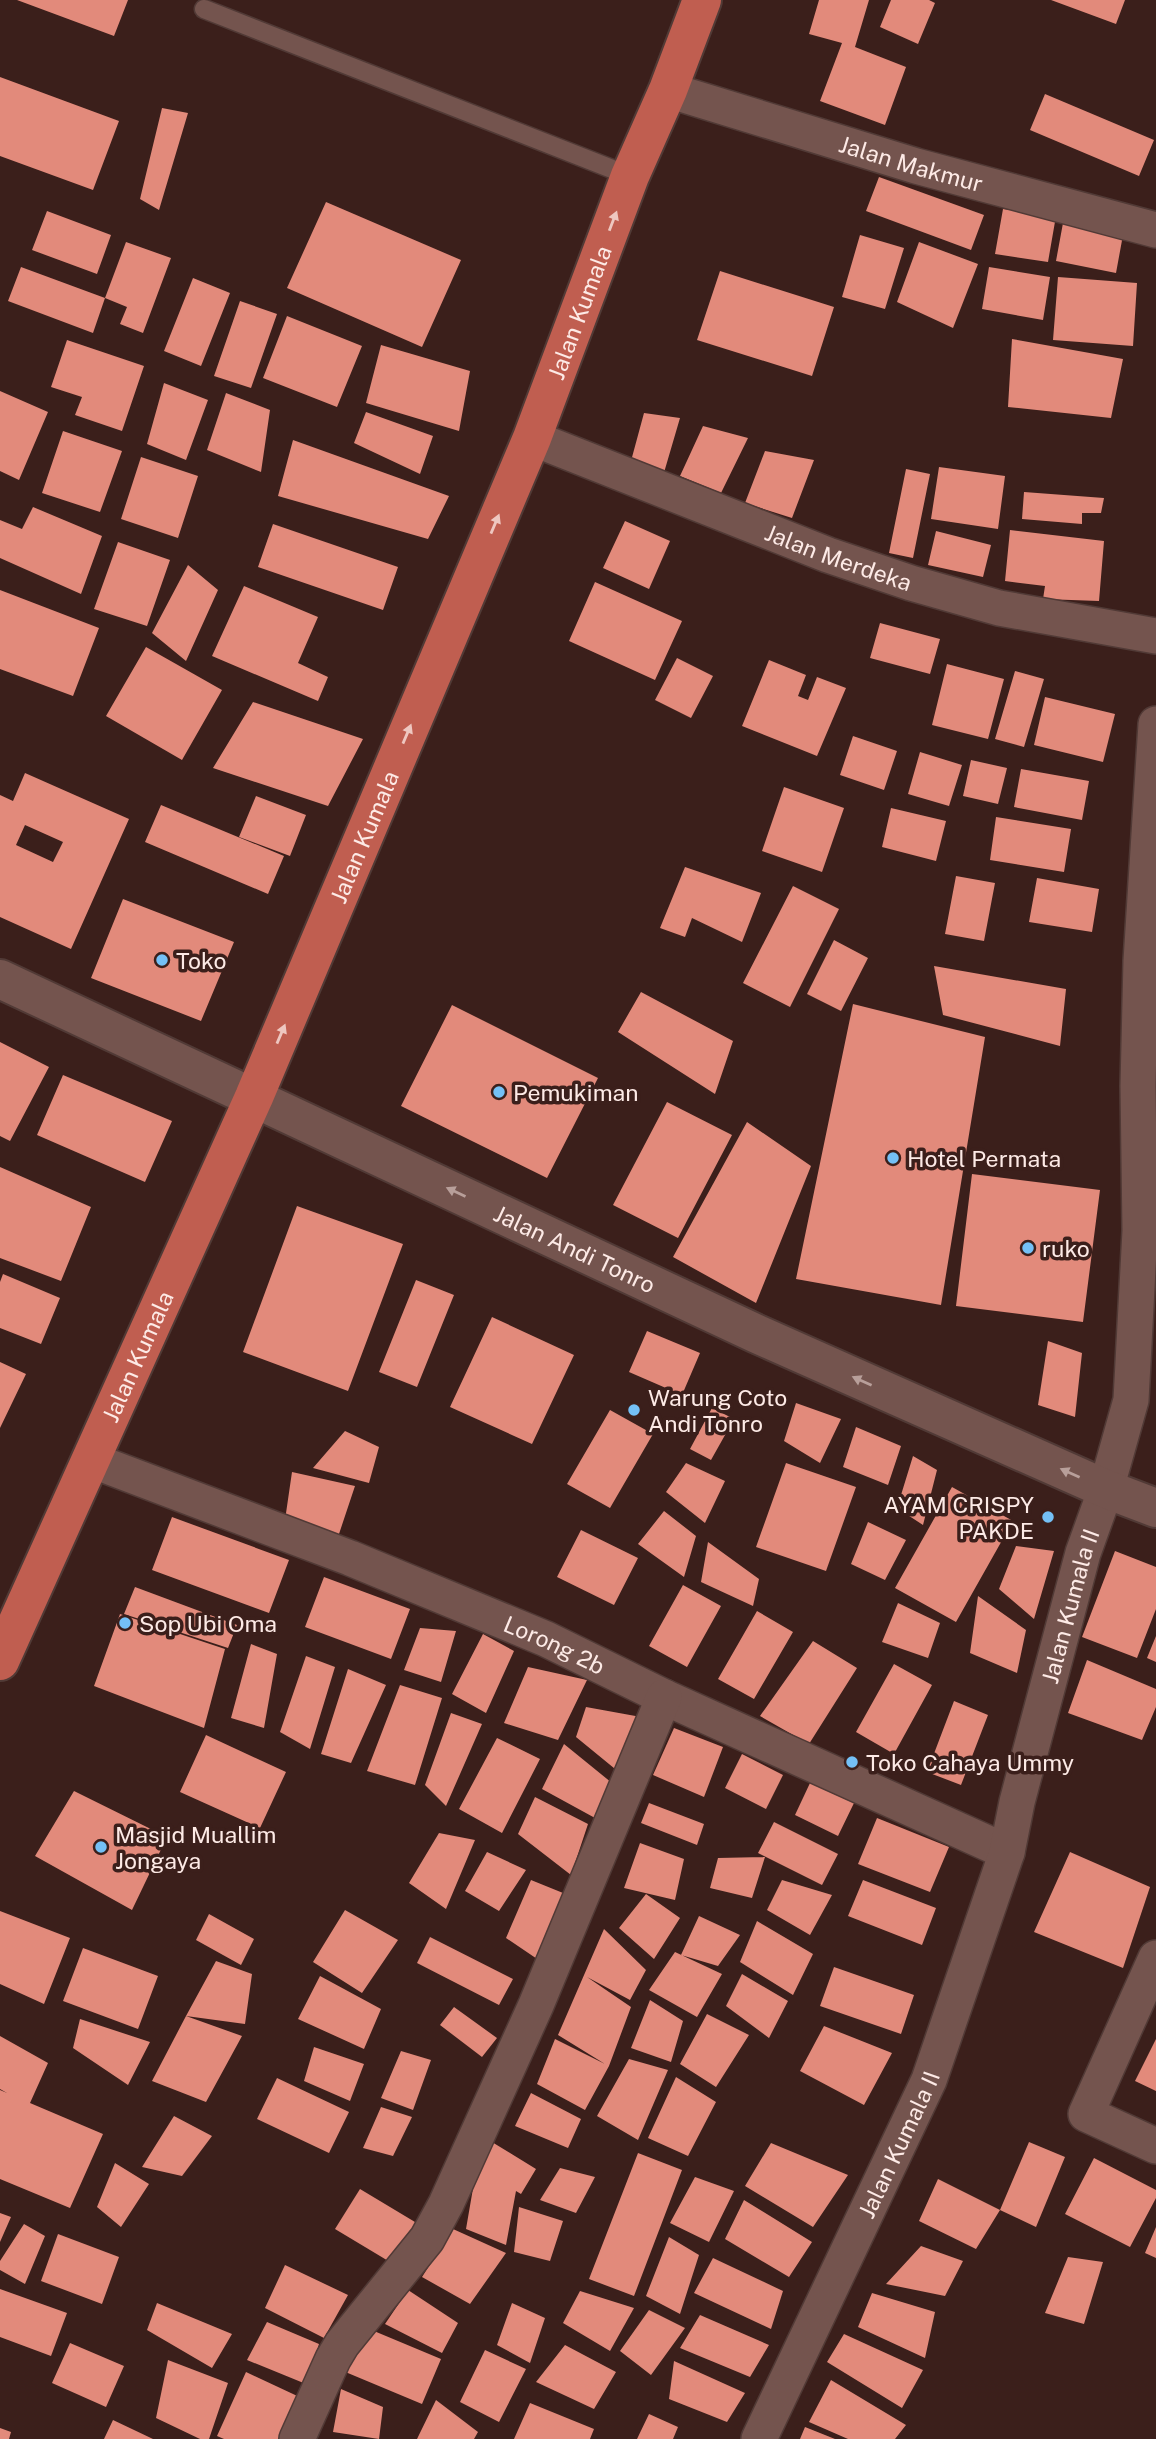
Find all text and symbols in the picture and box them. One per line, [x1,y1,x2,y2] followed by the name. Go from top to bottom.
[836,130,986,197] street label: Jalan Makmur
[608,210,619,231] one-way arrow
[542,242,616,383] street label: Jalan Kumala
[490,514,501,535] one-way arrow
[761,518,916,596] street label: Jalan Merdeka
[401,724,413,744] one-way arrow
[324,767,404,907] street label: Jalan Kumala
[176,947,226,974] place label: Toko
[154,952,170,968] marker: Toko
[275,1023,286,1044] one-way arrow
[513,1079,638,1106] place label: Pemukiman
[491,1084,507,1100] marker: Pemukiman
[907,1145,1061,1172] place label: Hotel Permata
[885,1150,901,1166] marker: Hotel Permata
[446,1186,466,1198] one-way arrow
[490,1199,660,1298] street label: Jalan Andi Tonro
[1042,1235,1090,1262] place label: ruko
[1020,1240,1036,1256] marker: ruko
[96,1287,178,1426] street label: Jalan Kumala
[852,1375,872,1387] one-way arrow
[648,1384,787,1437] place label: Warung Coto Andi Tonro
[626,1402,642,1418] marker: Warung Coto Andi Tonro
[1060,1467,1080,1479] one-way arrow
[883,1491,1034,1544] place label: AYAM CRISPY PAKDE
[1040,1509,1056,1525] marker: AYAM CRISPY PAKDE
[1035,1525,1104,1686] street label: Jalan Kumala II
[139,1610,277,1637] place label: Sop Ubi Oma
[500,1610,610,1679] street label: Lorong 2b
[117,1615,133,1631] marker: Sop Ubi Oma
[866,1749,1074,1776] place label: Toko Cahaya Ummy
[844,1754,860,1770] marker: Toko Cahaya Ummy
[115,1821,276,1874] place label: Masjid Muallim Jongaya
[93,1839,109,1855] marker: Masjid Muallim Jongaya
[852,2068,945,2222] street label: Jalan Kumala II

